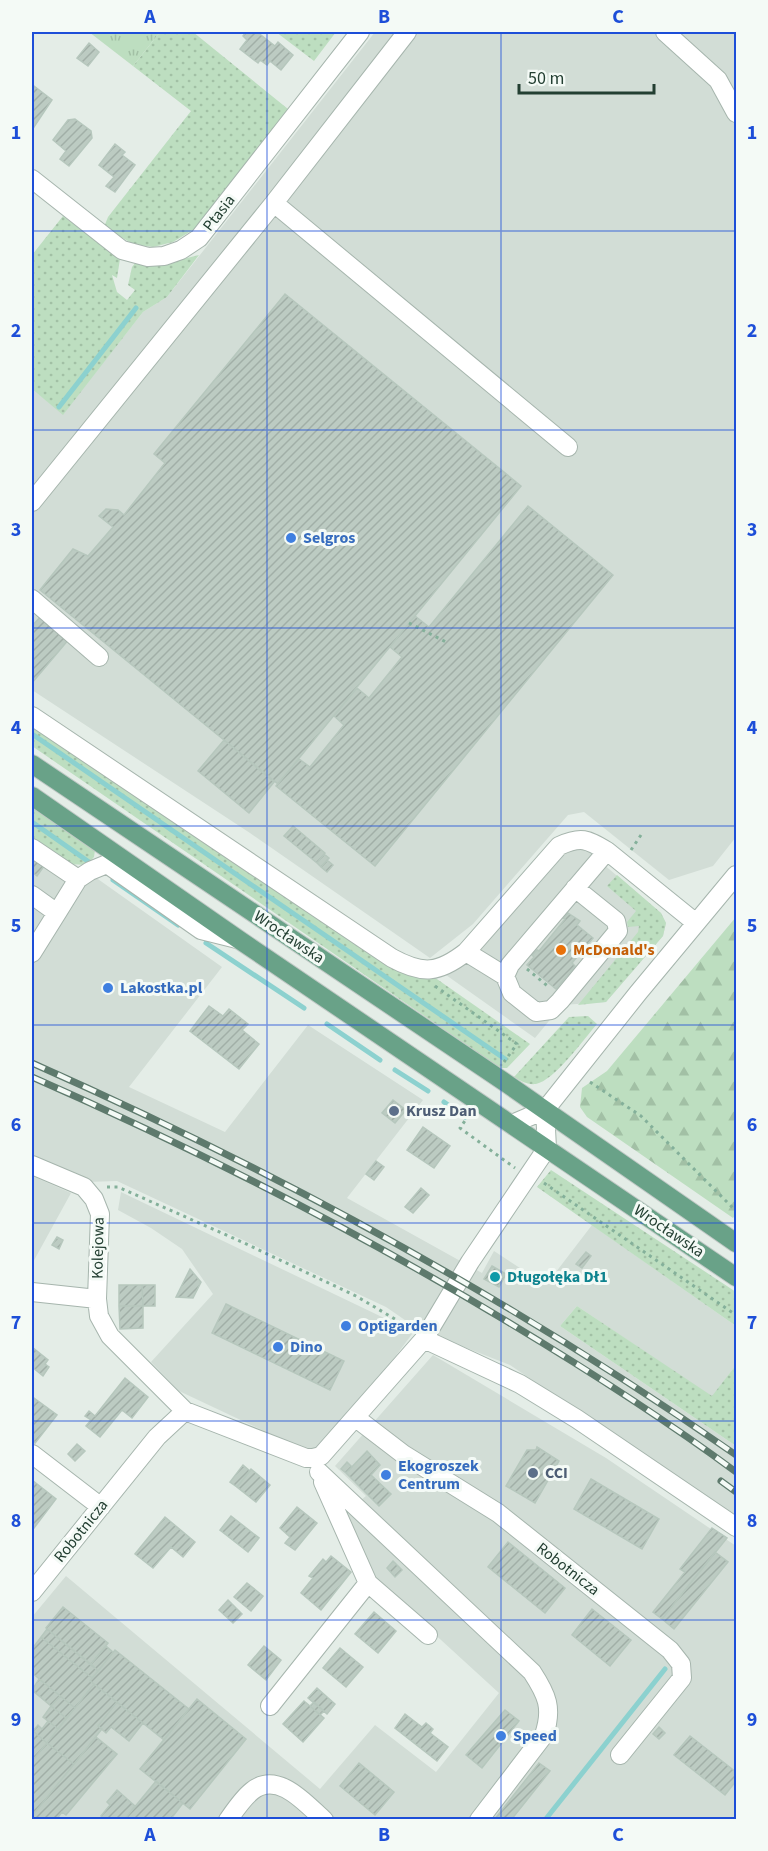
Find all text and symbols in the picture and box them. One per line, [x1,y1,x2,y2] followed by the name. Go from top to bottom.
[143,3,156,31] text: A
[378,3,390,31] text: B
[612,3,624,31] text: C
[519,57,654,95] scale bar
[528,66,564,91] text: 50 m
[11,119,21,147] text: 1
[747,119,757,147] text: 1
[198,190,240,236] street label: Ptasia
[11,317,21,345] text: 2
[747,317,757,345] text: 2
[11,516,21,544] text: 3
[747,516,757,544] text: 3
[303,527,355,549] place label: Selgros
[284,531,298,545] marker: Selgros
[11,714,22,742] text: 4
[747,714,758,742] text: 4
[249,905,329,969] street label: Wrocławska
[11,912,21,940] text: 5
[747,912,757,940] text: 5
[573,939,655,961] place label: McDonald's
[554,943,568,957] marker: McDonald's
[120,977,203,999] place label: Lakostka.pl
[101,981,115,995] marker: Lakostka.pl
[406,1100,477,1122] place label: Krusz Dan
[387,1104,401,1118] marker: Krusz Dan
[11,1111,21,1139] text: 6
[747,1111,757,1139] text: 6
[629,1199,709,1263] street label: Wrocławska
[86,1217,110,1279] street label: Kolejowa
[507,1266,608,1288] place label: Długołęka Dł1
[488,1270,502,1284] marker: Długołęka Dł1
[11,1309,21,1337] text: 7
[747,1309,757,1337] text: 7
[358,1315,438,1337] place label: Optigarden
[339,1319,353,1333] marker: Optigarden
[290,1336,323,1358] place label: Dino
[271,1340,285,1354] marker: Dino
[398,1455,479,1495] place label: Ekogroszek Centrum
[545,1462,568,1484] place label: CCI
[526,1466,540,1480] marker: CCI
[379,1468,393,1482] marker: Ekogroszek Centrum
[49,1495,113,1567] street label: Robotnicza
[11,1507,21,1535] text: 8
[747,1507,757,1535] text: 8
[532,1537,604,1601] street label: Robotnicza
[11,1706,21,1734] text: 9
[747,1706,757,1734] text: 9
[513,1725,557,1747] place label: Speed
[494,1729,508,1743] marker: Speed
[143,1821,156,1849] text: A
[378,1821,390,1849] text: B
[612,1821,624,1849] text: C

